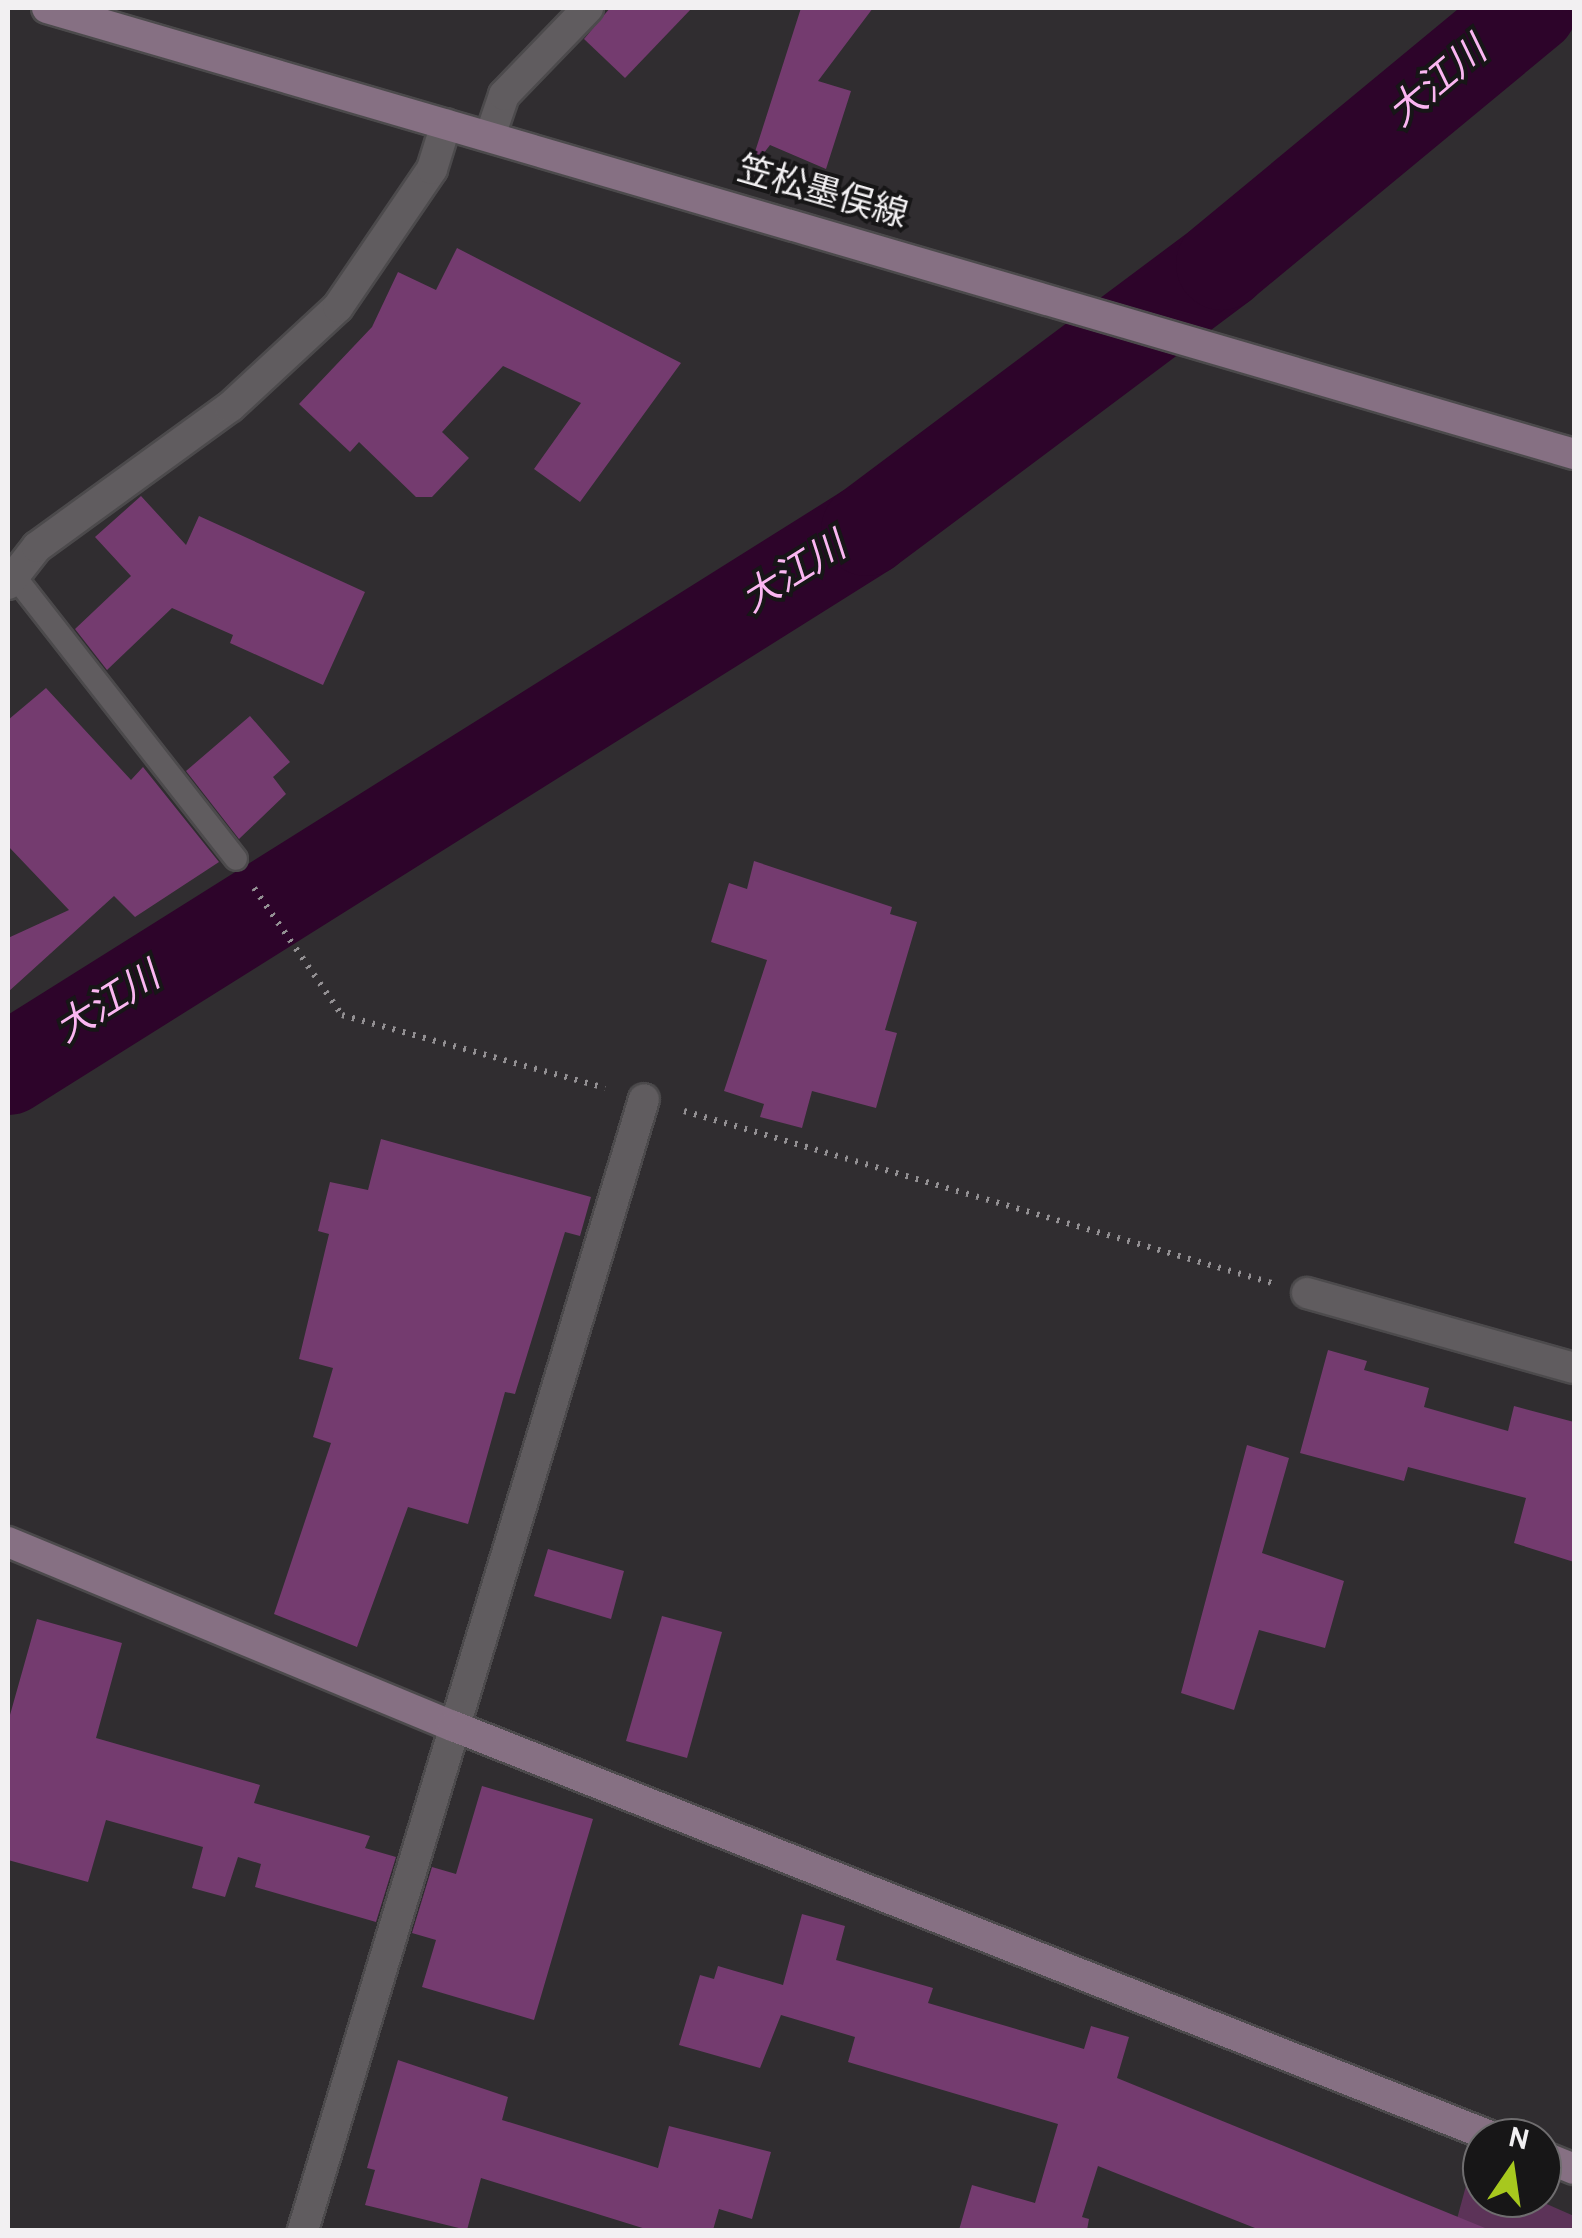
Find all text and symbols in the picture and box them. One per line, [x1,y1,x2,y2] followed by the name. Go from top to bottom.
[1381,30,1497,138] water label: 大江川
[732,150,912,238] street label: 笠松墨俣線
[735,525,855,625] water label: 大江川
[49,955,169,1055] water label: 大江川
[1462,2118,1562,2218] north arrow
[1504,2121,1532,2161] text: N

